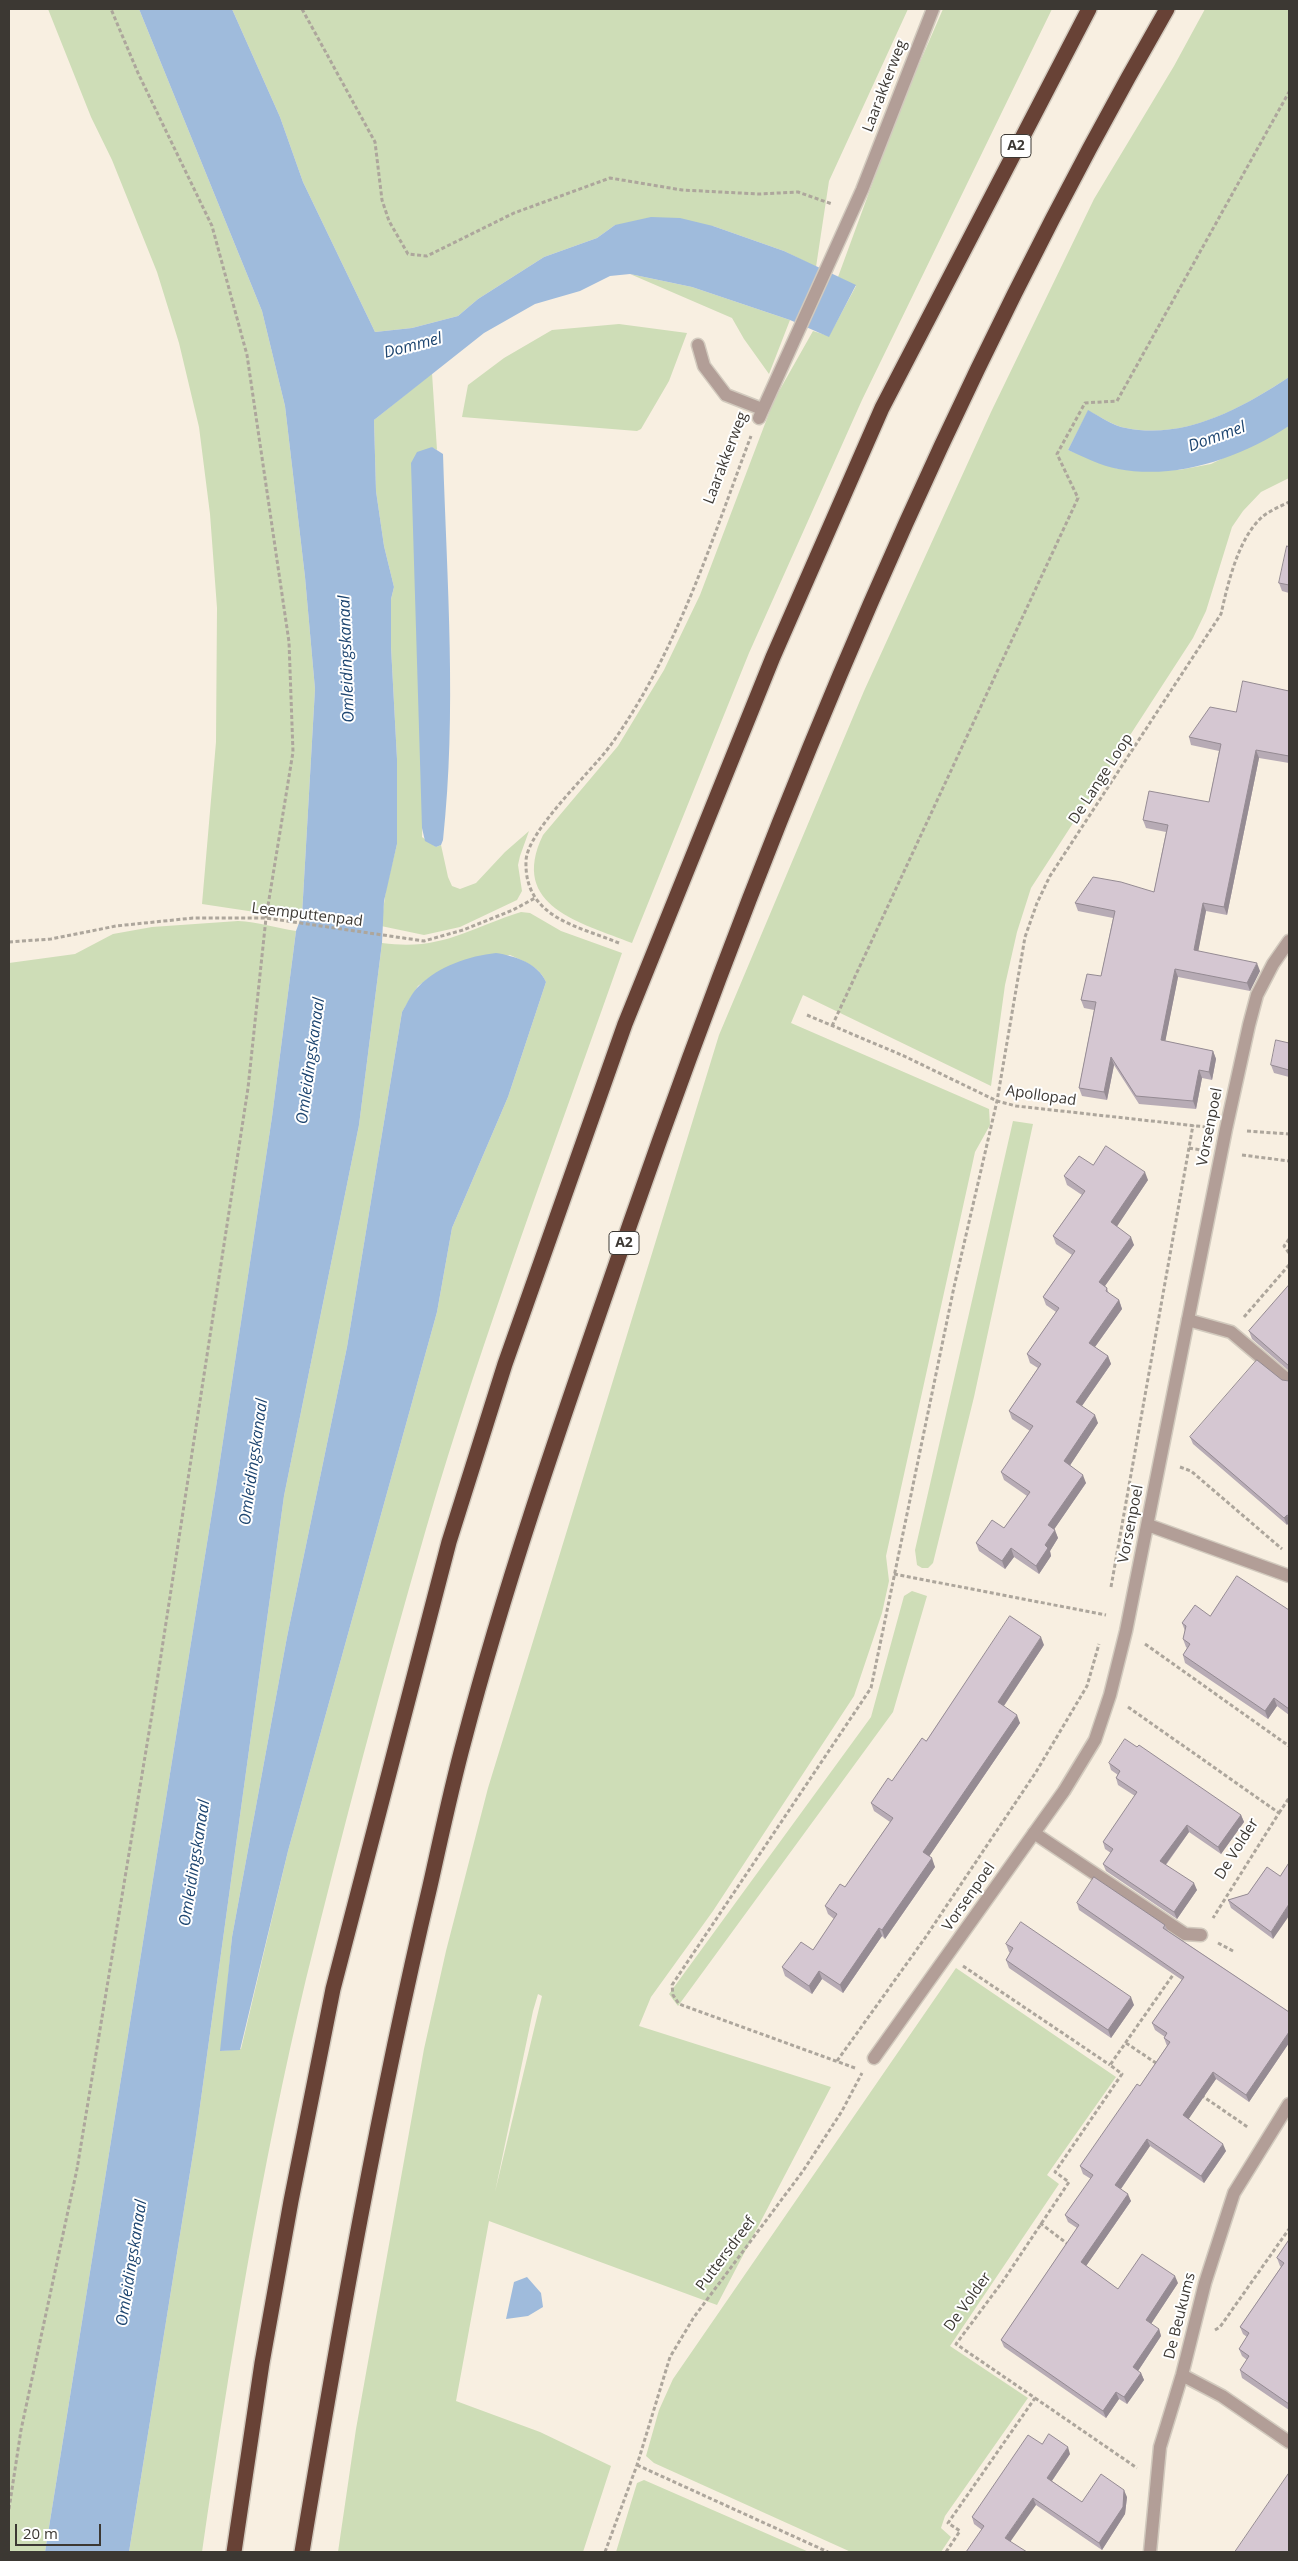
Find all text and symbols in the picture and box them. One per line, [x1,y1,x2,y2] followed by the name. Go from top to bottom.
[859,37,911,135] street label: Laarakkerweg
[1001,134,1031,158] road number: A2
[382,329,444,363] water label: Dommel
[700,409,752,507] street label: Laarakkerweg
[1186,418,1248,456] water label: Dommel
[335,595,359,723] water label: Omleidingskanaal
[1065,730,1137,828] street label: De Lange Loop
[250,899,364,931] street label: Leemputtenpad
[293,997,329,1125] water label: Omleidingskanaal
[1005,1082,1077,1110] street label: Apollopad
[1194,1086,1226,1168] street label: Vorsenpoel
[609,1232,639,1254] road number: A2
[236,1398,272,1526] water label: Omleidingskanaal
[1115,1483,1147,1565] street label: Vorsenpoel
[176,1799,214,1927] water label: Omleidingskanaal
[1211,1815,1263,1883] street label: De Volder
[939,1859,999,1935] street label: Vorsenpoel
[113,2199,151,2327] water label: Omleidingskanaal
[692,2214,760,2294] street label: Puttersdreef
[941,2269,995,2335] street label: De Volder
[1161,2271,1199,2361] street label: De Beukums
[18,2514,104,2546] scale bar
[23,2523,58,2543] text: 20 m

